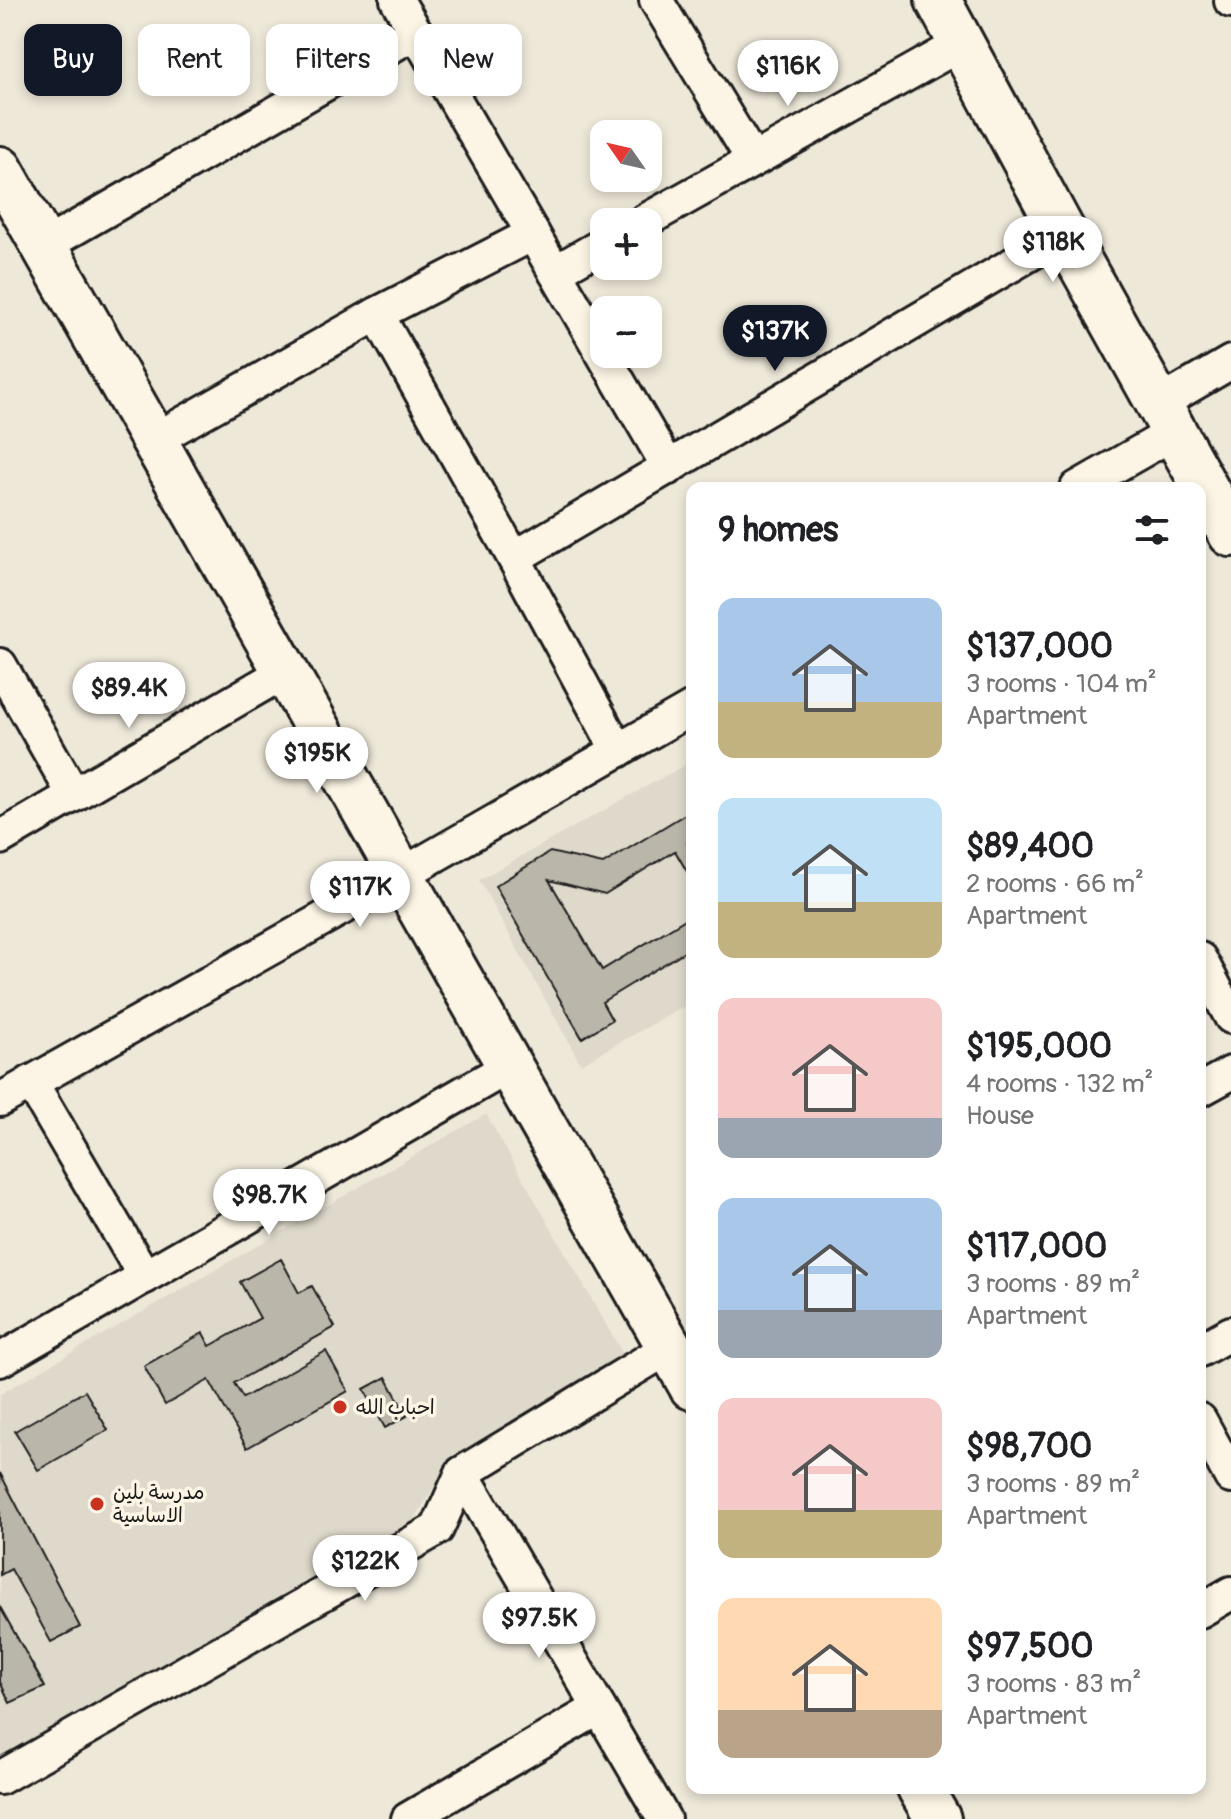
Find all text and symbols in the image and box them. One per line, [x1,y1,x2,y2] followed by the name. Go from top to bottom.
[24,24,122,96] chip: Buy
[138,24,250,96] chip: Rent
[266,24,398,96] chip: Filters
[414,24,522,96] chip: New
[732,40,844,108] pin: $116K
[755,50,821,82] text: $116K
[590,120,662,192] north arrow
[590,120,662,368] map controls
[590,208,662,280] button: +
[997,216,1109,284] pin: $118K
[1021,226,1085,258] text: $118K
[590,296,662,368] button: −
[719,305,831,373] pin: $137K
[741,315,809,347] text: $137K
[1130,508,1174,552] icon: filters
[718,509,838,552] text: 9 homes
[966,625,1113,668] text: $137,000
[782,630,878,726] icon: home
[64,662,194,730] pin: $89.4K
[966,668,1157,700] text: 3 rooms · 104 m²
[90,672,168,704] text: $89.4K
[966,700,1087,732] text: Apartment
[261,727,373,795] pin: $195K
[283,737,351,769] text: $195K
[966,825,1094,868] text: $89,400
[782,830,878,926] icon: home
[304,861,416,929] pin: $117K
[966,868,1144,900] text: 2 rooms · 66 m²
[328,871,392,903] text: $117K
[966,900,1087,932] text: Apartment
[966,1025,1112,1068] text: $195,000
[782,1030,878,1126] icon: home
[966,1068,1154,1100] text: 4 rooms · 132 m²
[966,1100,1034,1132] text: House
[204,1169,334,1237] pin: $98.7K
[231,1179,307,1211] text: $98.7K
[966,1225,1107,1268] text: $117,000
[782,1230,878,1326] icon: home
[966,1268,1140,1300] text: 3 rooms · 89 m²
[966,1300,1087,1332] text: Apartment
[356,1395,435,1420] place label: احباب الله
[331,1398,349,1416] marker: احباب الله
[966,1425,1092,1468] text: $98,700
[782,1430,878,1526] icon: home
[966,1468,1140,1500] text: 3 rooms · 89 m²
[113,1480,205,1528] place label: مدرسة بلين الاساسية
[88,1495,106,1513] marker: مدرسة بلين الاساسية
[966,1500,1087,1532] text: Apartment
[309,1535,421,1603] pin: $122K
[330,1545,400,1577] text: $122K
[474,1592,604,1660] pin: $97.5K
[501,1602,577,1634] text: $97.5K
[966,1625,1093,1668] text: $97,500
[782,1630,878,1726] icon: home
[966,1668,1141,1700] text: 3 rooms · 83 m²
[966,1700,1087,1732] text: Apartment

